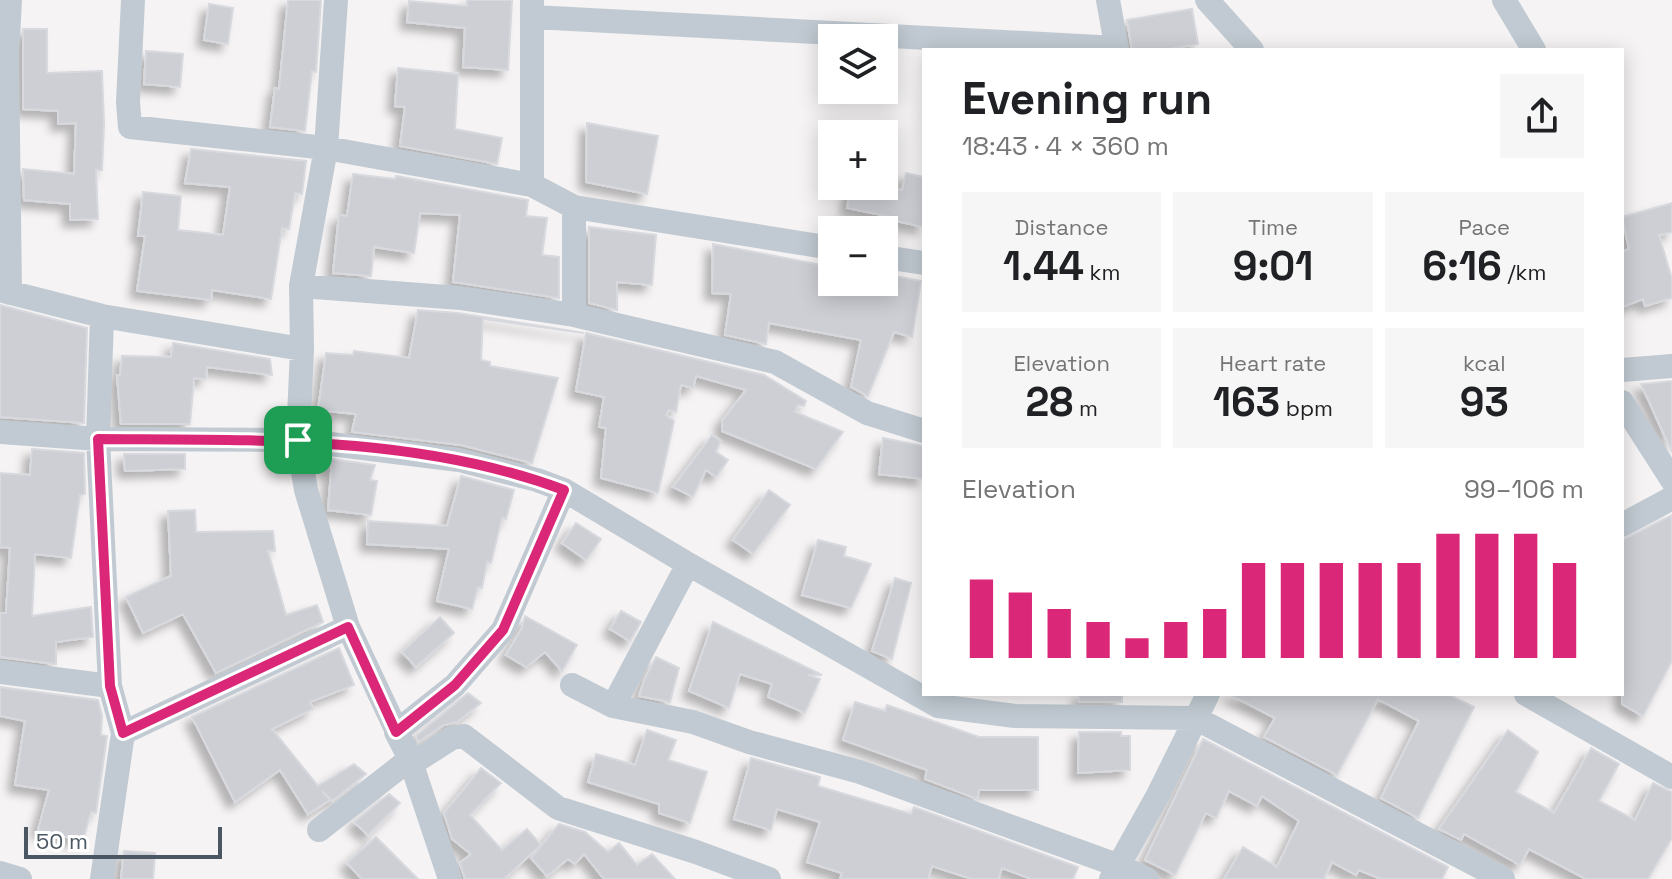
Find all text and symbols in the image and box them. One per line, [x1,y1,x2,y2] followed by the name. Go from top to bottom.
[818,24,898,296] map controls
[818,24,898,104] button: layers
[962,71,1212,127] text: Evening run
[1500,74,1584,158] button: share
[818,120,898,200] button: +
[962,129,1169,163] text: 18:43 · 4 × 360 m
[1015,213,1109,241] text: Distance
[1248,213,1298,241] text: Time
[1459,213,1510,241] text: Pace
[818,216,898,296] button: −
[1003,241,1084,292] text: 1.44
[1233,241,1313,292] text: 9:01
[1422,241,1502,292] text: 6:16
[1084,258,1120,286] text: km
[1502,258,1546,286] text: /km
[1013,349,1110,377] text: Elevation
[1220,349,1326,377] text: Heart rate
[1463,349,1506,377] text: kcal
[1025,377,1073,428] text: 28
[1213,377,1280,428] text: 163
[1460,377,1509,428] text: 93
[1073,394,1098,422] text: m
[1280,394,1333,422] text: bpm
[264,406,332,474] pin
[276,418,320,462] icon: arrive
[962,472,1076,506] text: Elevation
[1464,472,1584,506] text: 99–106 m
[24,823,222,859] scale bar
[36,827,88,855] text: 50 m

